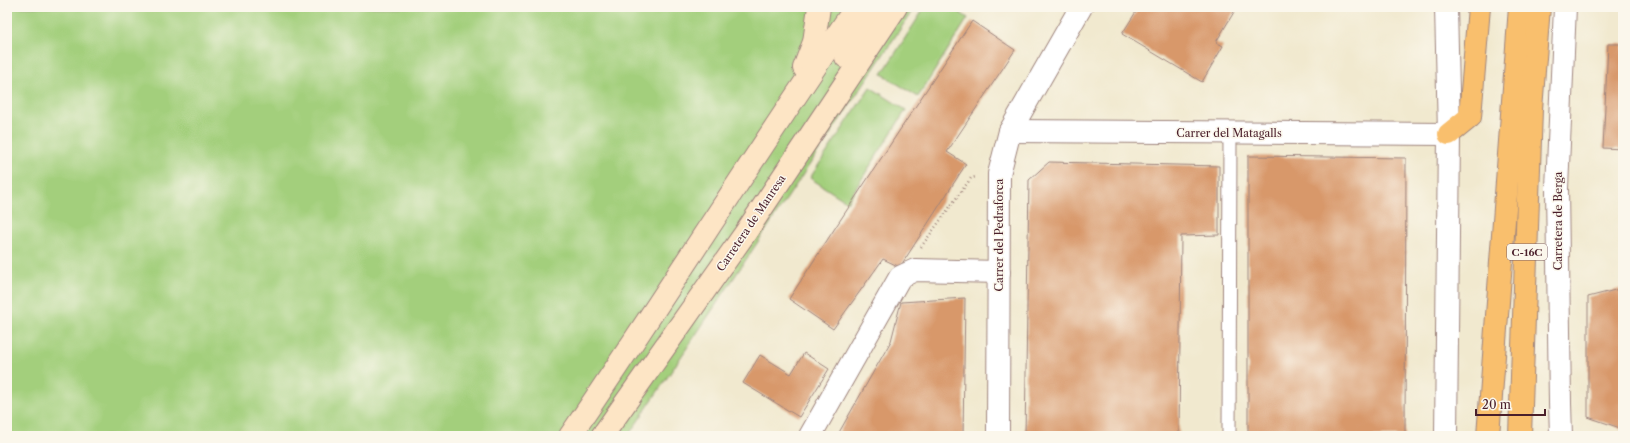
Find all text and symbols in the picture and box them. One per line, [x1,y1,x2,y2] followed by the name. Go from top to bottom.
[1176,126,1282,140] street label: Carrer del Matagalls
[713,172,789,274] street label: Carretera de Manresa
[1551,172,1565,270] street label: Carretera de Berga
[992,178,1006,291] street label: Carrer del Pedraforca
[1507,244,1547,260] road number: C-16C
[1476,391,1545,417] scale bar
[1482,397,1511,412] text: 20 m

